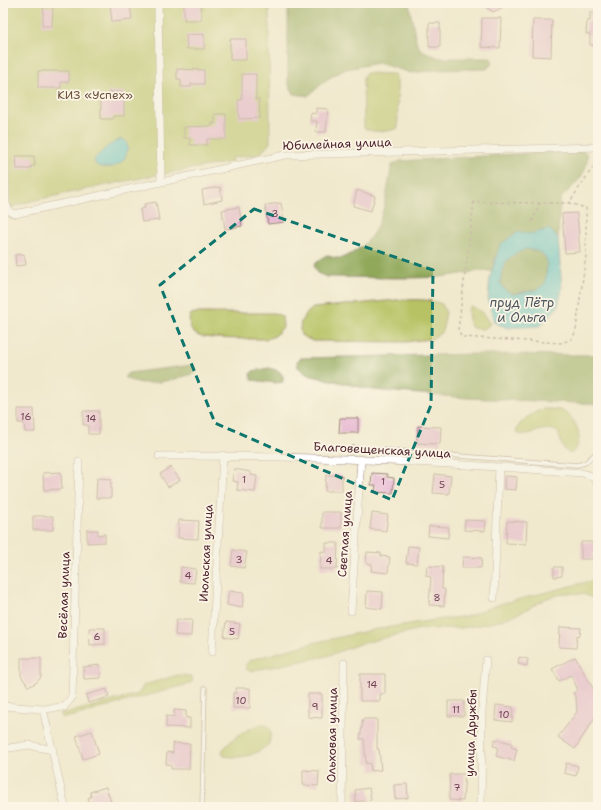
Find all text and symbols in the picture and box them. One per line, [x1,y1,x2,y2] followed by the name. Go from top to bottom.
[57,87,133,103] park label: КИЗ «Успех»
[282,134,392,154] street label: Юбилейная улица
[272,207,279,220] house number: 3
[490,294,554,326] water label: пруд Пётр и Ольга
[21,410,31,423] house number: 16
[86,412,96,425] house number: 14
[313,438,452,462] street label: Благовещенская улица
[242,473,246,486] house number: 1
[381,475,385,488] house number: 1
[439,478,445,491] house number: 5
[334,490,356,578] street label: Светлая улица
[195,503,217,602] street label: Июльская улица
[54,551,74,639] street label: Весёлая улица
[236,553,243,566] house number: 3
[326,554,333,567] house number: 4
[185,569,192,582] house number: 4
[434,591,441,604] house number: 8
[229,625,235,638] house number: 5
[94,630,101,643] house number: 6
[367,678,377,691] house number: 14
[323,687,341,783] street label: Ольховая улица
[461,689,481,777] street label: улица Дружбы
[236,694,246,707] house number: 10
[312,700,319,713] house number: 9
[452,703,460,716] house number: 11
[499,708,509,721] house number: 10
[454,781,461,794] house number: 7

